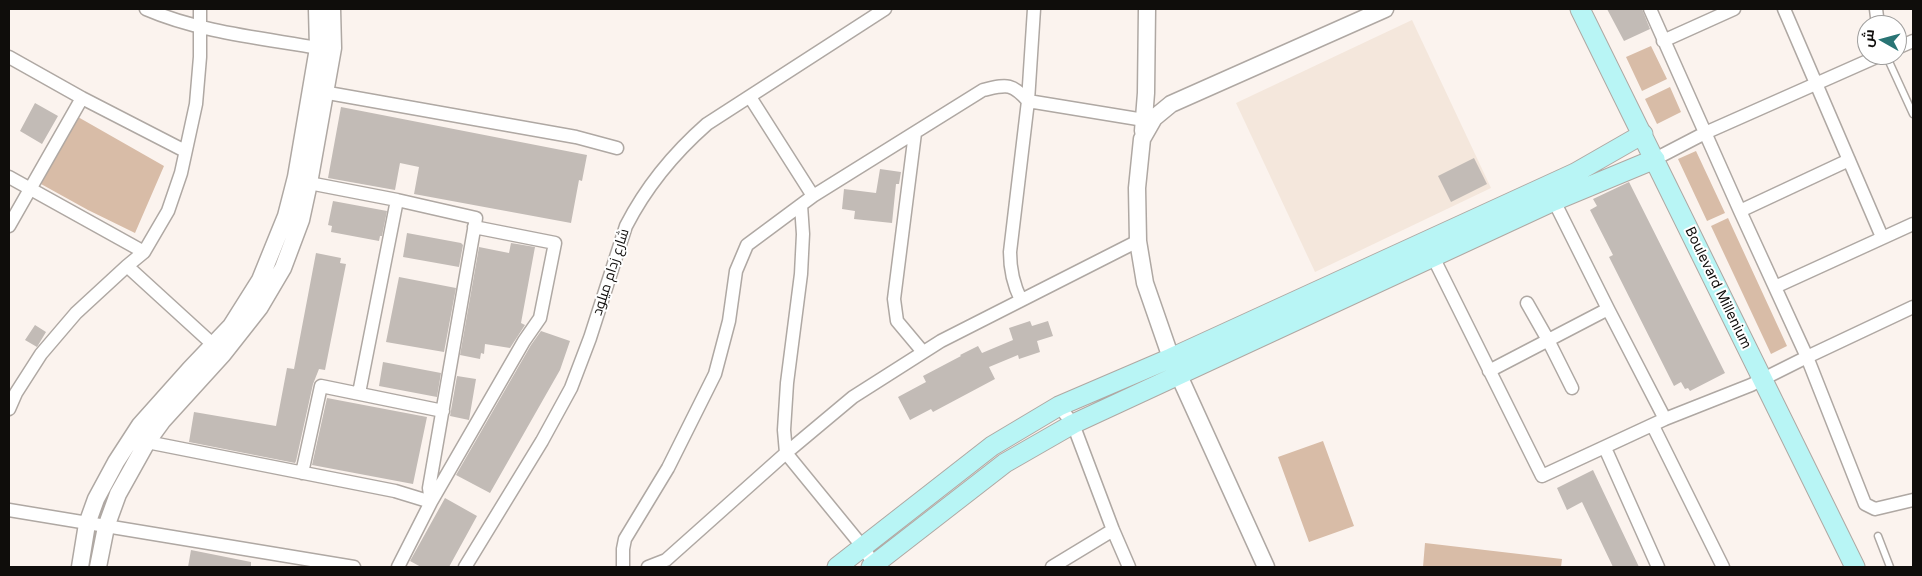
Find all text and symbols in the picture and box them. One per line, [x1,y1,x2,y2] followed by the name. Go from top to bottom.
[1857,15,1907,65] north arrow
[1858,28,1877,48] text: ش
[1681,224,1755,352] street label: Boulevard Millenium
[589,227,633,317] street label: شارع زدام ميلود

